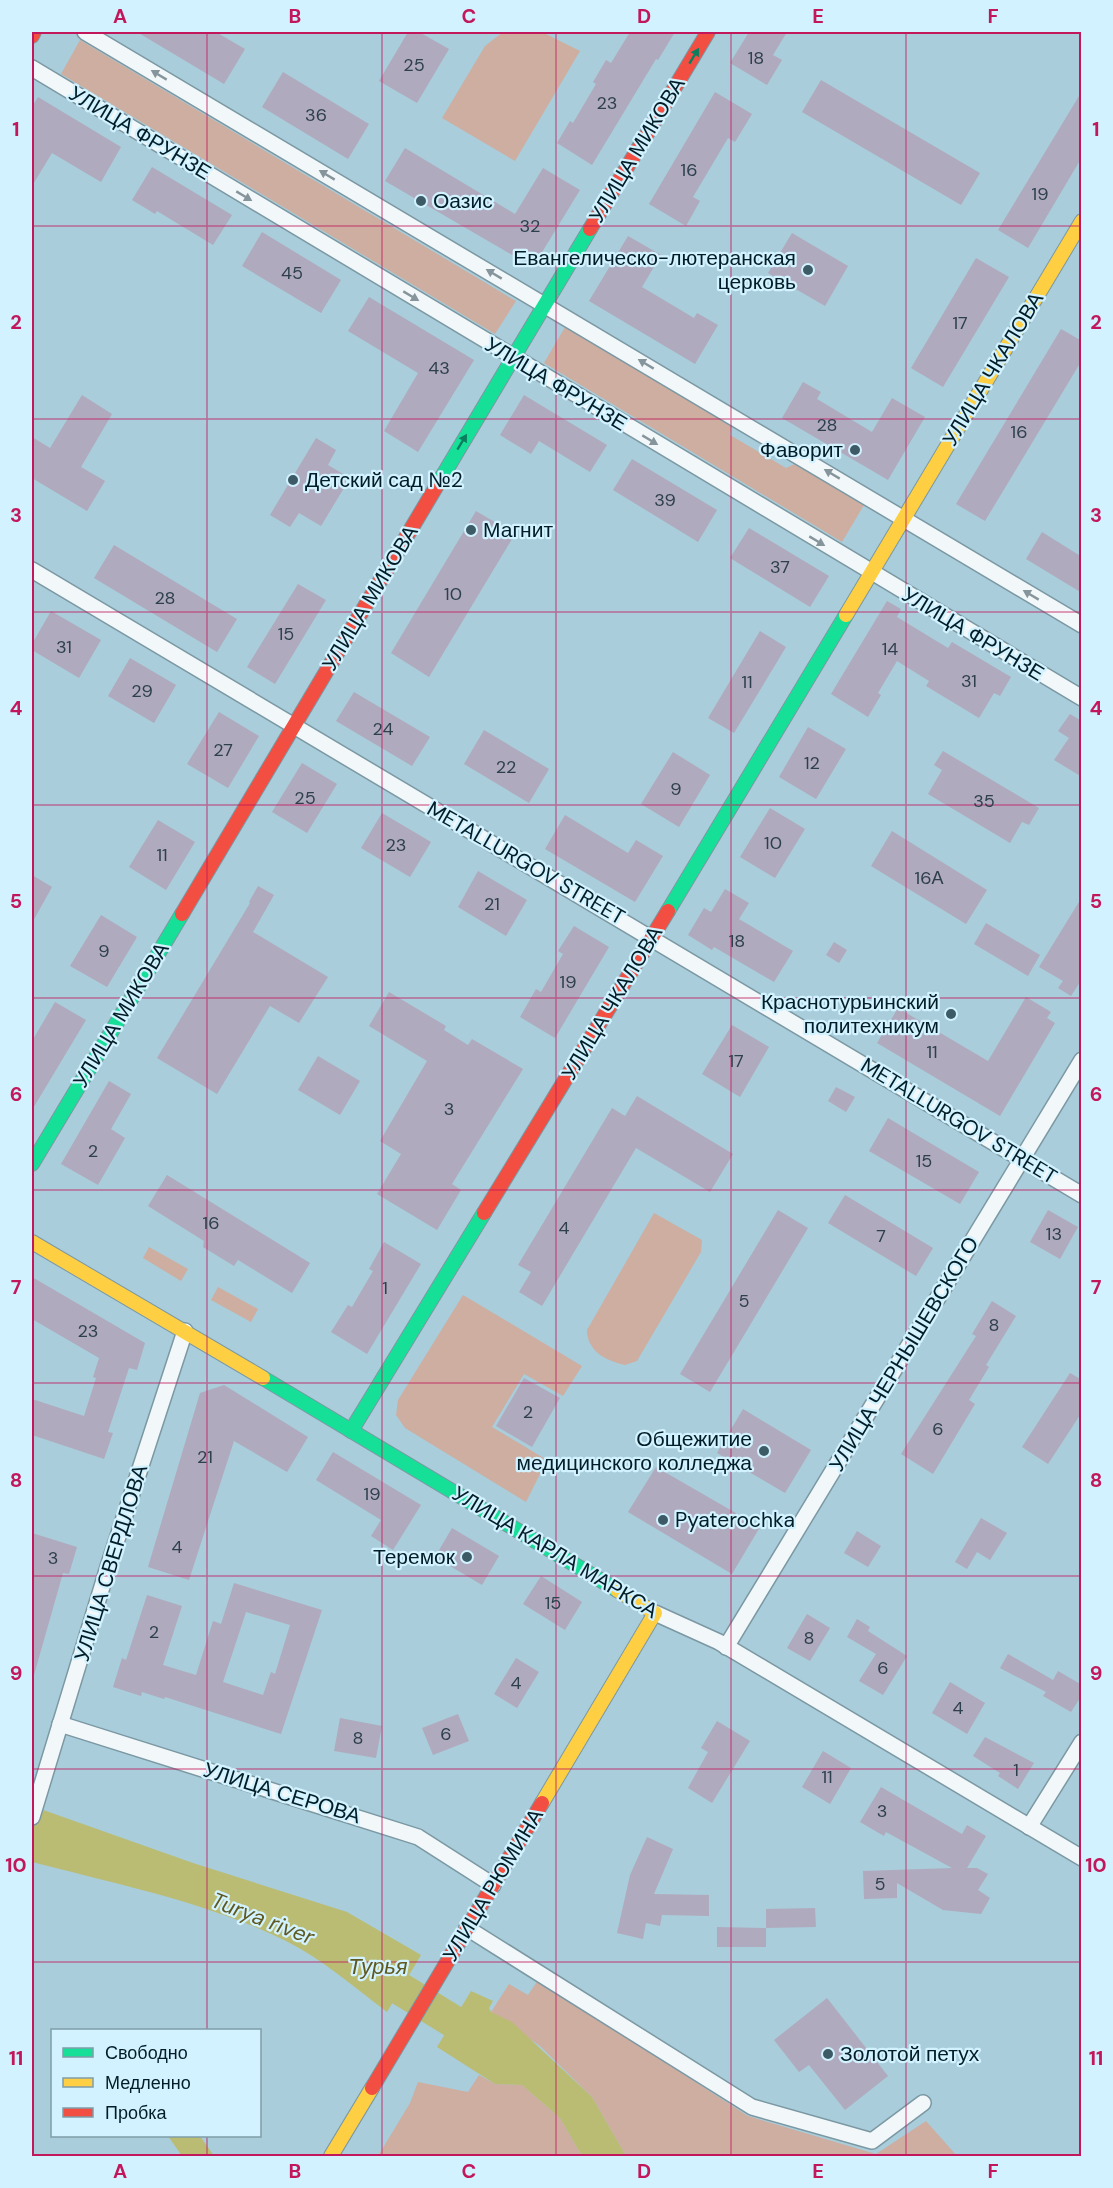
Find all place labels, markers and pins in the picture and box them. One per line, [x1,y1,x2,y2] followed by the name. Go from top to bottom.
[433,187,493,215] place label: Оазис
[414,194,428,208] marker: Оазис
[513,244,796,296] place label: Евангелическо-лютеранская церковь
[801,263,815,277] marker: Евангелическо-лютеранская церковь
[760,436,843,464] place label: Фаворит
[848,443,862,457] marker: Фаворит
[305,466,463,494] place label: Детский сад №2
[286,473,300,487] marker: Детский сад №2
[483,516,553,544] place label: Магнит
[464,523,478,537] marker: Магнит
[761,988,939,1040] place label: Краснотурьинский политехникум
[944,1007,958,1021] marker: Краснотурьинский политехникум
[517,1425,752,1477] place label: Общежитие медицинского колледжа
[757,1444,771,1458] marker: Общежитие медицинского колледжа
[675,1506,795,1534] place label: Pyaterochka
[656,1513,670,1527] marker: Pyaterochka
[373,1543,456,1571] place label: Теремок
[460,1550,474,1564] marker: Теремок
[840,2040,980,2068] place label: Золотой петух
[821,2047,835,2061] marker: Золотой петух

